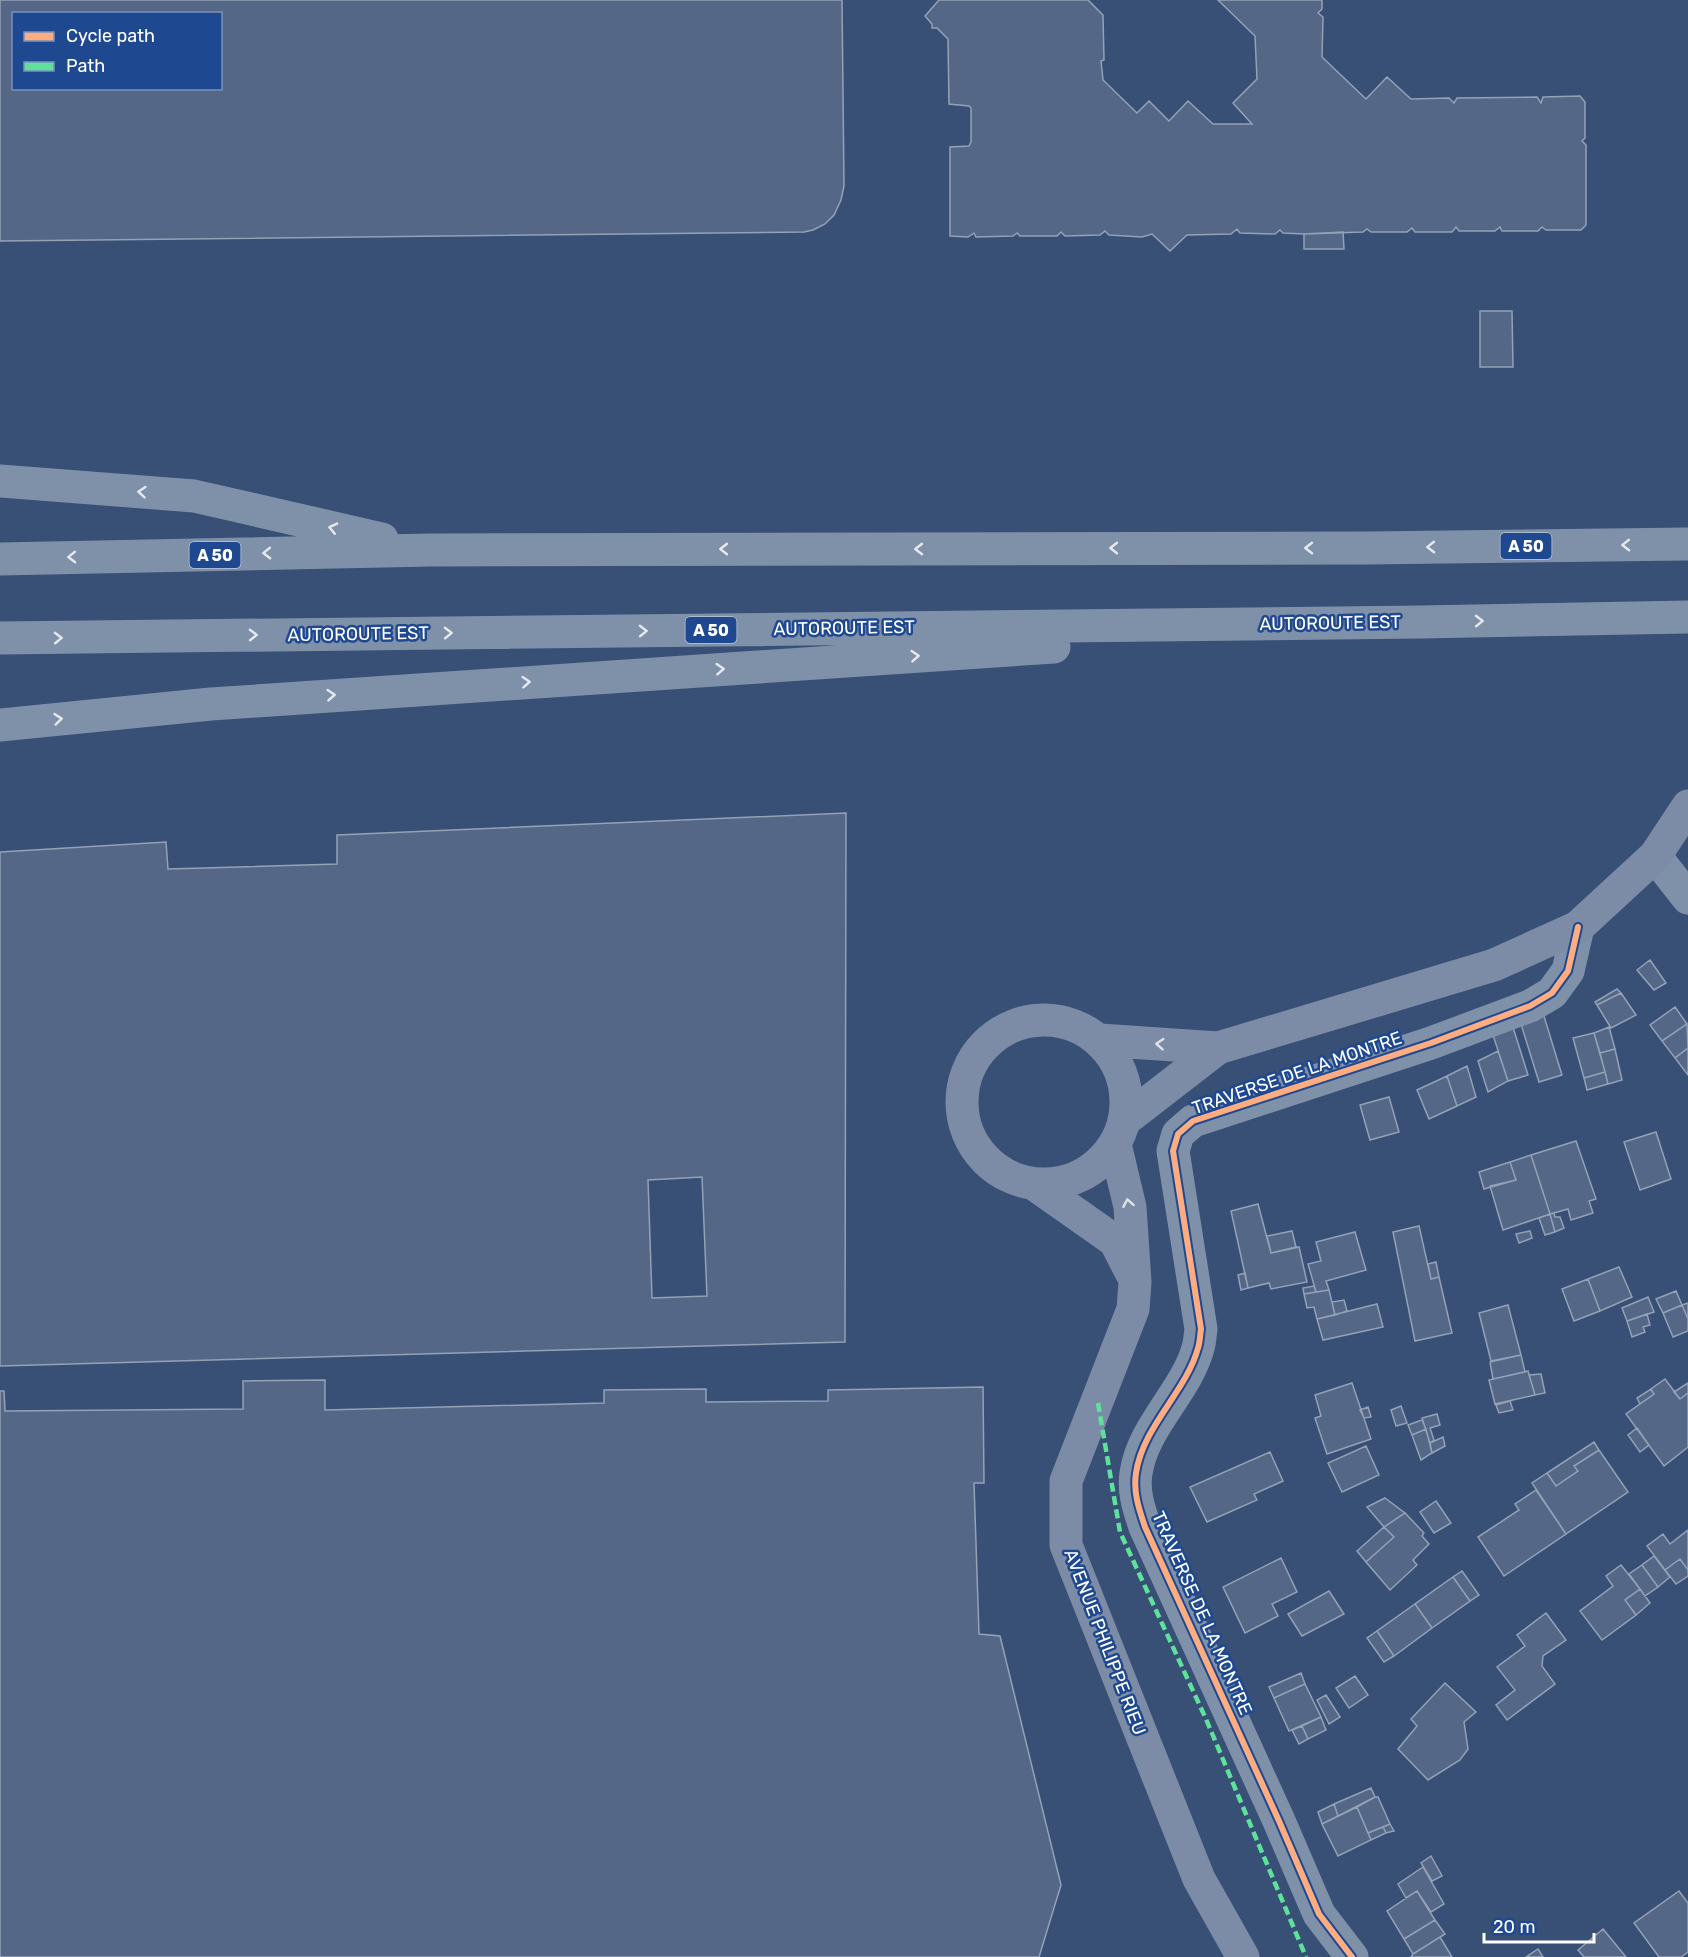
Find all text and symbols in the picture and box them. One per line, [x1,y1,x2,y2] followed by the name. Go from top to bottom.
[12,12,222,90] legend
[66,25,155,47] text: Cycle path
[66,55,105,77] text: Path
[137,486,146,499] one-way arrow
[328,522,338,535] one-way arrow
[1500,533,1552,559] road number: A 50
[1621,539,1630,551] one-way arrow
[1426,541,1435,553] one-way arrow
[190,542,240,568] road number: A 50
[1110,542,1119,554] one-way arrow
[1305,542,1314,554] one-way arrow
[720,543,729,555] one-way arrow
[915,543,924,555] one-way arrow
[263,547,272,560] one-way arrow
[68,551,77,564] one-way arrow
[1259,611,1401,635] street label: AUTOROUTE EST
[1475,615,1484,627] one-way arrow
[773,616,915,640] street label: AUTOROUTE EST
[686,617,736,643] road number: A 50
[287,622,429,646] street label: AUTOROUTE EST
[639,624,648,637] one-way arrow
[444,627,453,639] one-way arrow
[249,629,258,641] one-way arrow
[54,631,63,644] one-way arrow
[910,650,919,663] one-way arrow
[716,663,725,676] one-way arrow
[521,676,530,689] one-way arrow
[326,689,335,702] one-way arrow
[54,713,63,726] one-way arrow
[1189,1027,1405,1119] street label: TRAVERSE DE LA MONTRE
[1155,1038,1164,1051] one-way arrow
[1122,1198,1135,1208] one-way arrow
[1147,1508,1257,1718] street label: TRAVERSE DE LA MONTRE
[1059,1546,1151,1738] street label: AVENUE PHILIPPE RIEU
[1484,1906,1594,1944] scale bar
[1493,1916,1535,1938] text: 20 m

